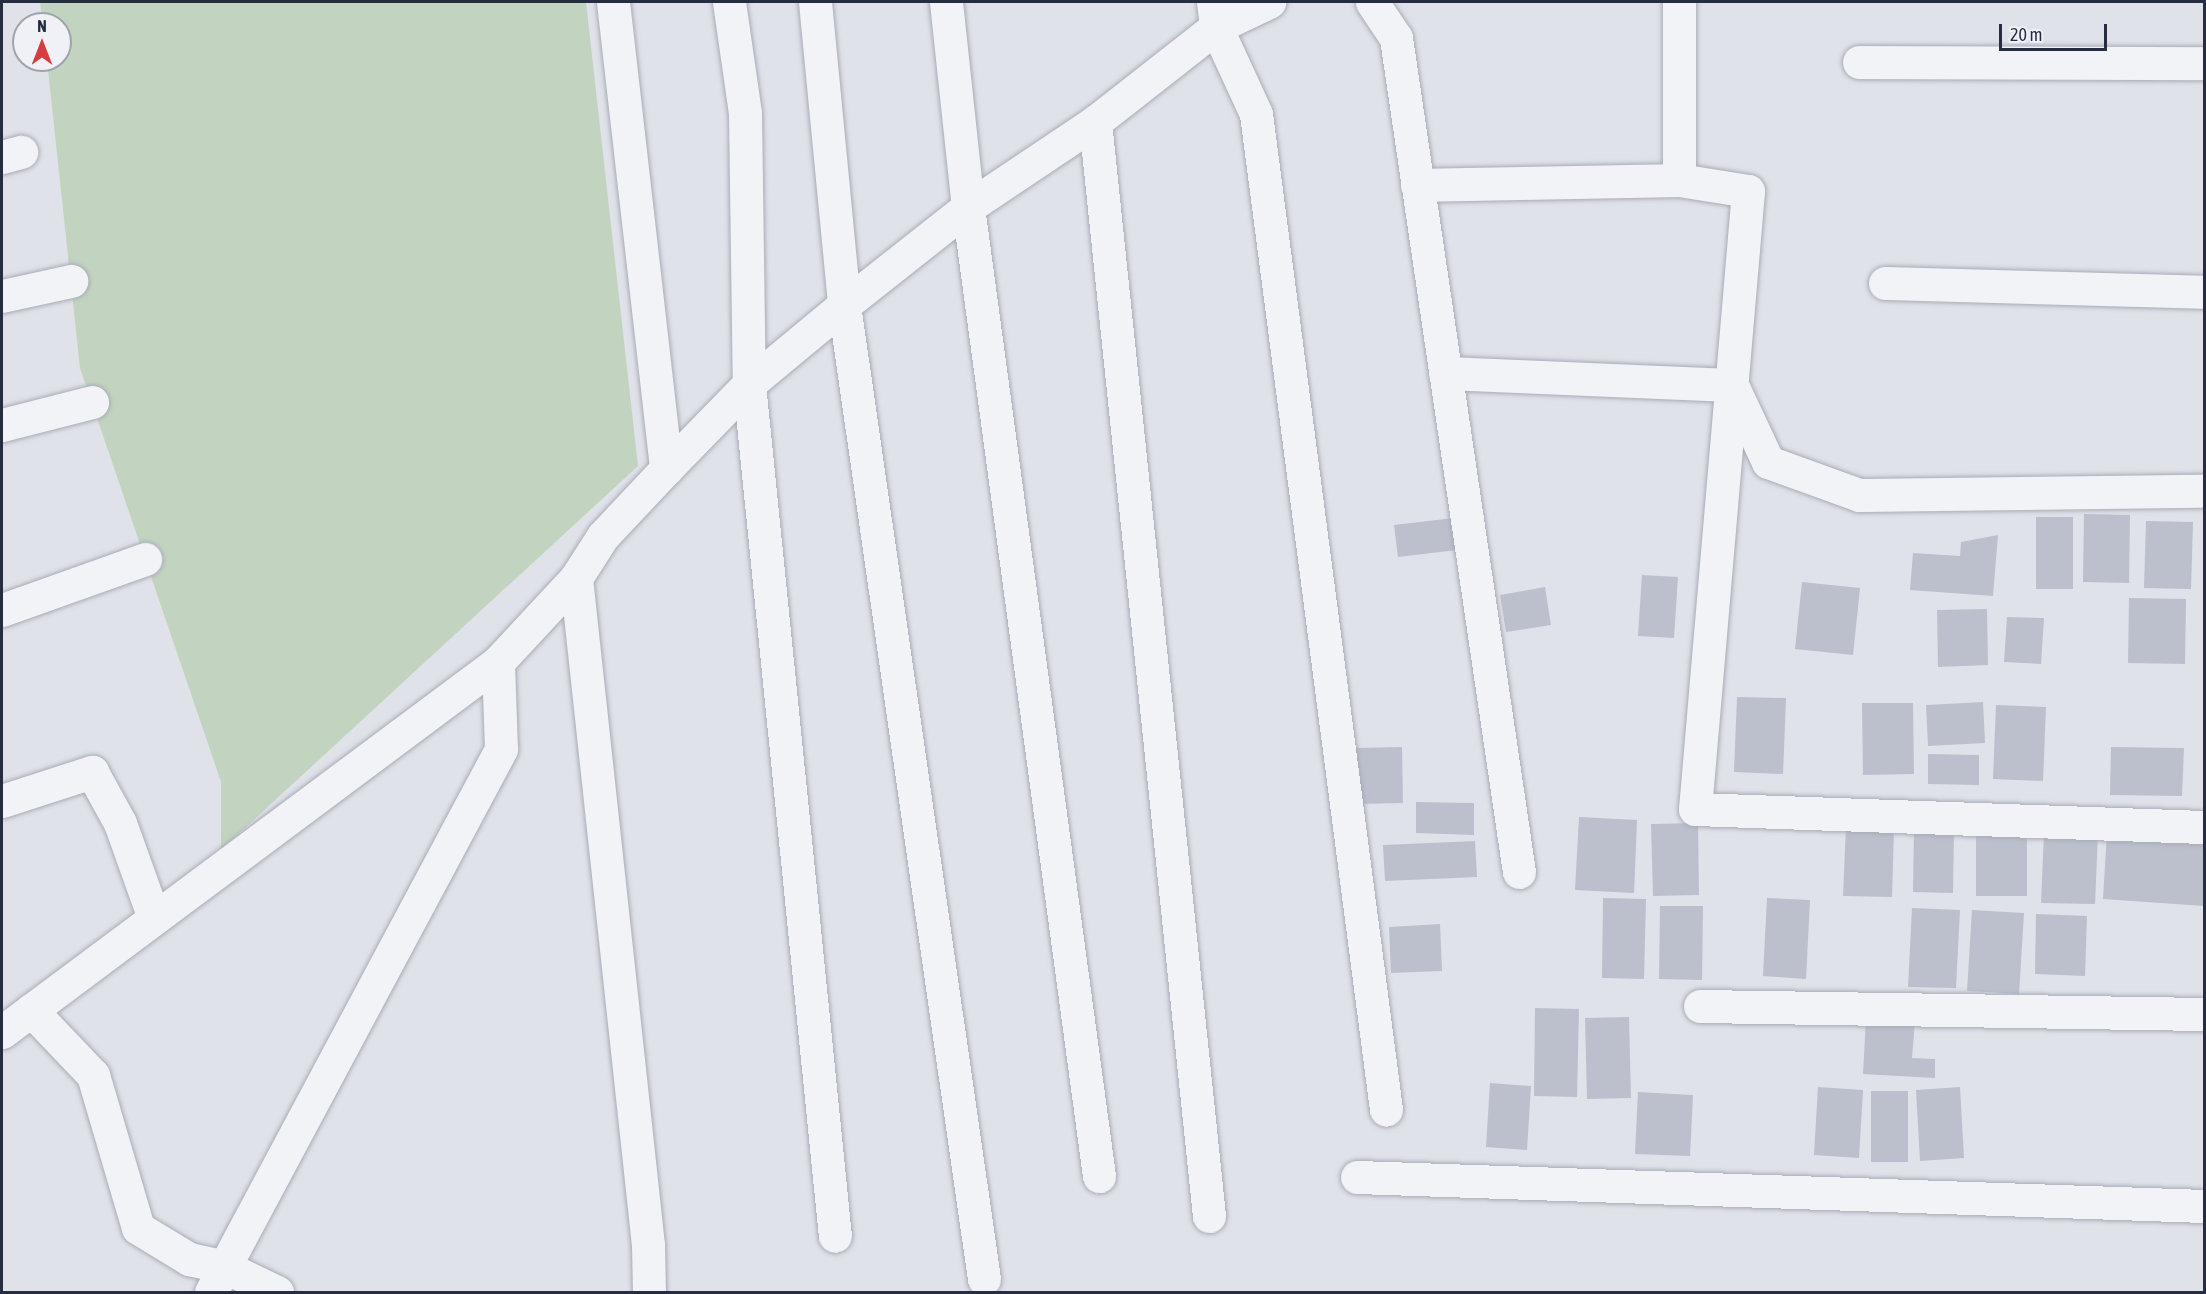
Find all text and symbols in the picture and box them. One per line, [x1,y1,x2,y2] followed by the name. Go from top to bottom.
[12,12,72,72] north arrow
[2002,12,2110,50] scale bar
[37,17,47,35] text: N
[2010,24,2042,45] text: 20 m

